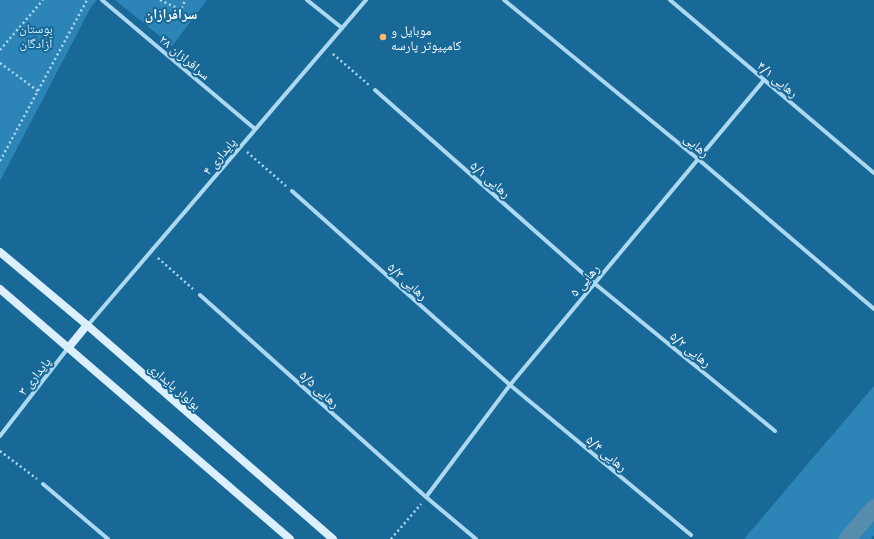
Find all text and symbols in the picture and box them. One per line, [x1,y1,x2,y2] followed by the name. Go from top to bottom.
[145,5,197,23] district label: سرافرازان
[19,20,53,52] park label: بوستان آزادگان
[391,22,462,54] place label: موبایل و کامپیوتر پارسه
[156,31,214,84] street label: سرافرازان ۲۸
[378,32,388,42] marker: موبایل و کامپیوتر پارسه
[754,57,802,101] street label: رهایی ۴/۱
[680,130,713,161] street label: رهایی
[199,134,240,179] street label: پایداری ۴
[467,157,514,202] street label: رهایی ۵/۱
[384,259,431,304] street label: رهایی ۵/۳
[566,260,603,300] street label: رهایی ۵
[667,328,715,371] street label: رهایی ۵/۲
[14,354,55,399] street label: پایداری ۳
[145,359,205,414] street label: بولوار پایداری
[296,367,343,412] street label: رهایی ۵/۵
[583,431,631,475] street label: رهایی ۵/۴

